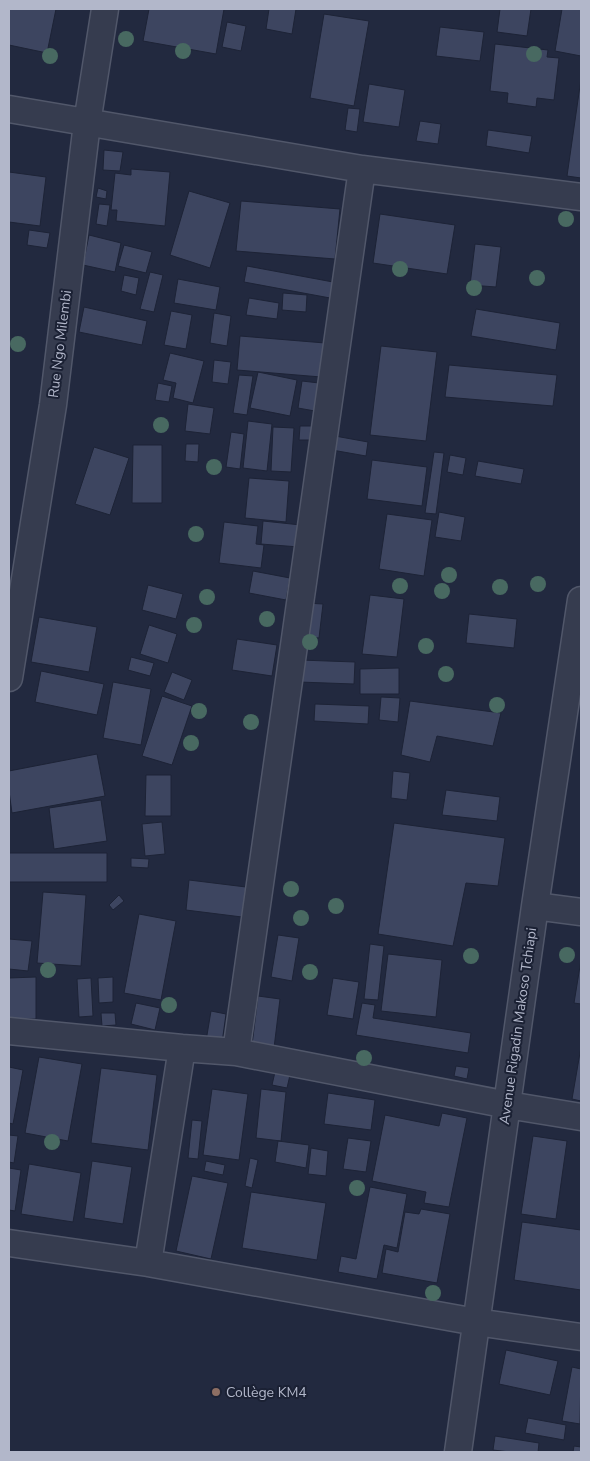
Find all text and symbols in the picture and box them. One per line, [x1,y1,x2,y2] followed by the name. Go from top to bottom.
[44,289,76,399] street label: Rue Ngo Milembi
[495,926,541,1126] street label: Avenue Rigadin Makoso Tchiapi
[226,1383,307,1402] place label: Collège KM4
[210,1386,222,1398] marker: Collège KM4

